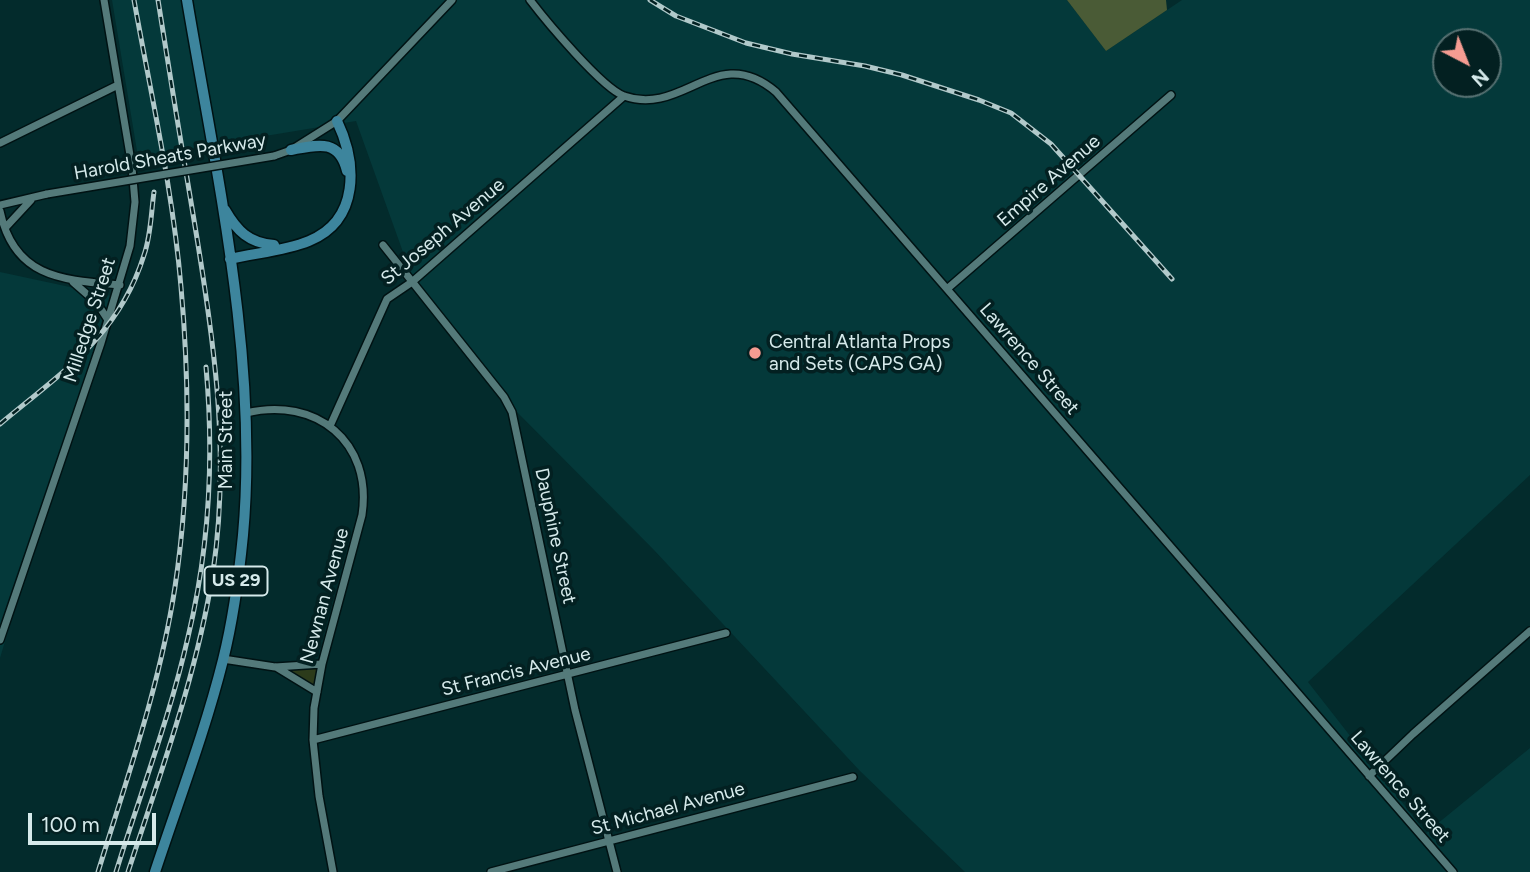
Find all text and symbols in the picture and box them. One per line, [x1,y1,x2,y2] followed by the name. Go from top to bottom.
[1432,28,1502,98] north arrow
[1467,64,1493,91] text: N
[72,129,268,185] street label: Harold Sheats Parkway
[993,130,1105,232] street label: Empire Avenue
[377,174,509,290] street label: St Joseph Avenue
[59,255,121,385] street label: Milledge Street
[974,299,1084,419] street label: Lawrence Street
[769,331,950,375] place label: Central Atlanta Props and Sets (CAPS GA)
[747,345,763,361] marker: Central Atlanta Props and Sets (CAPS GA)
[215,391,237,489] street label: Main Street
[529,466,581,606] street label: Dauphine Street
[296,526,354,666] street label: Newnan Avenue
[204,566,268,596] road number: US 29
[439,642,593,702] street label: St Francis Avenue
[1345,727,1455,847] street label: Lawrence Street
[589,778,747,840] street label: St Michael Avenue
[32,798,159,842] scale bar
[41,812,100,837] text: 100 m

